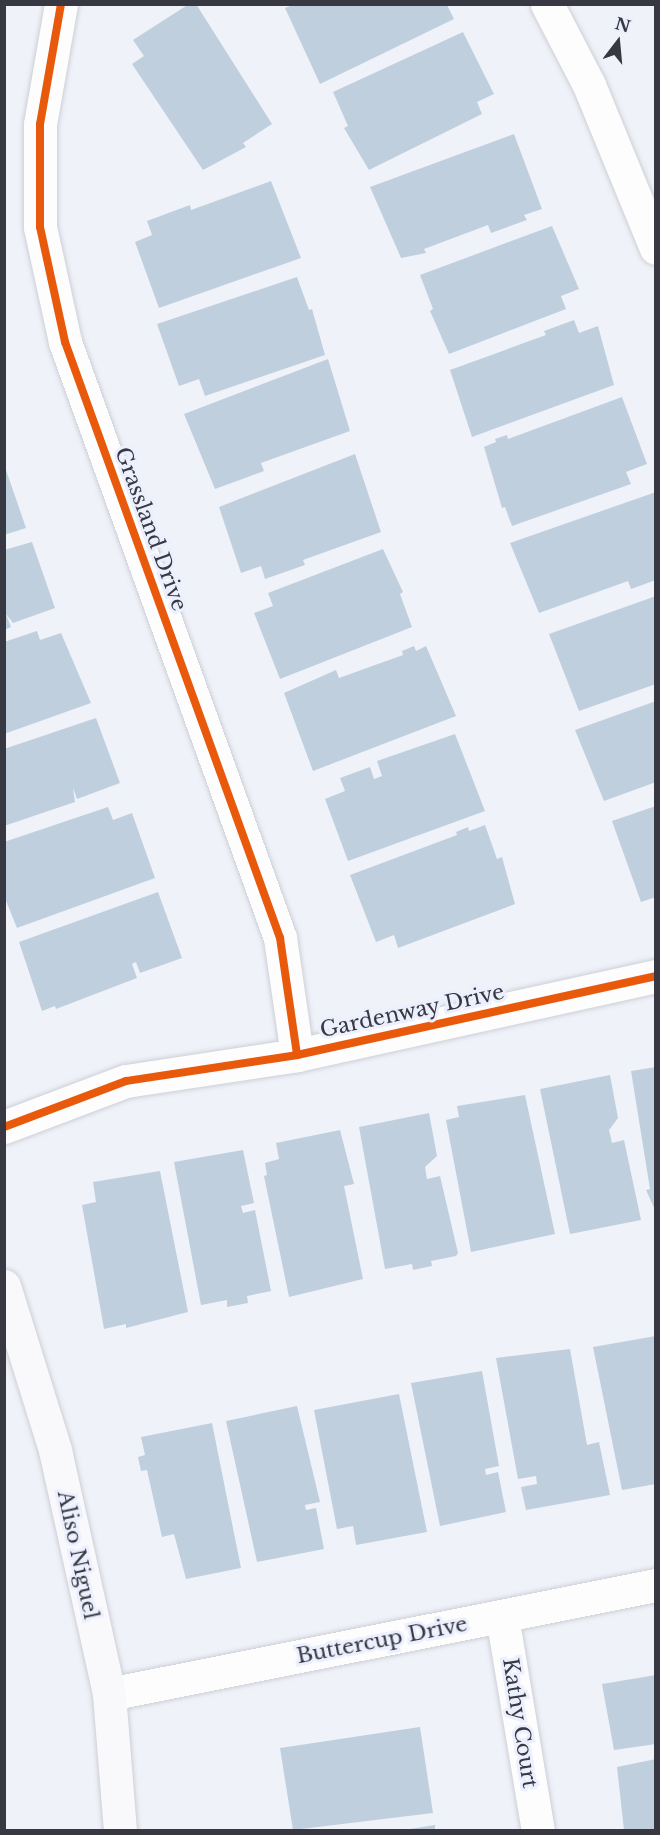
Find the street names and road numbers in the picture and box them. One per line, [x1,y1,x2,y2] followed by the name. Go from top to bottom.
[110,444,192,614] street label: Grassland Drive
[317,979,507,1043] street label: Gardenway Drive
[52,1488,104,1622] street label: Aliso Niguel
[294,1611,470,1669] street label: Buttercup Drive
[497,1656,543,1790] street label: Kathy Court

